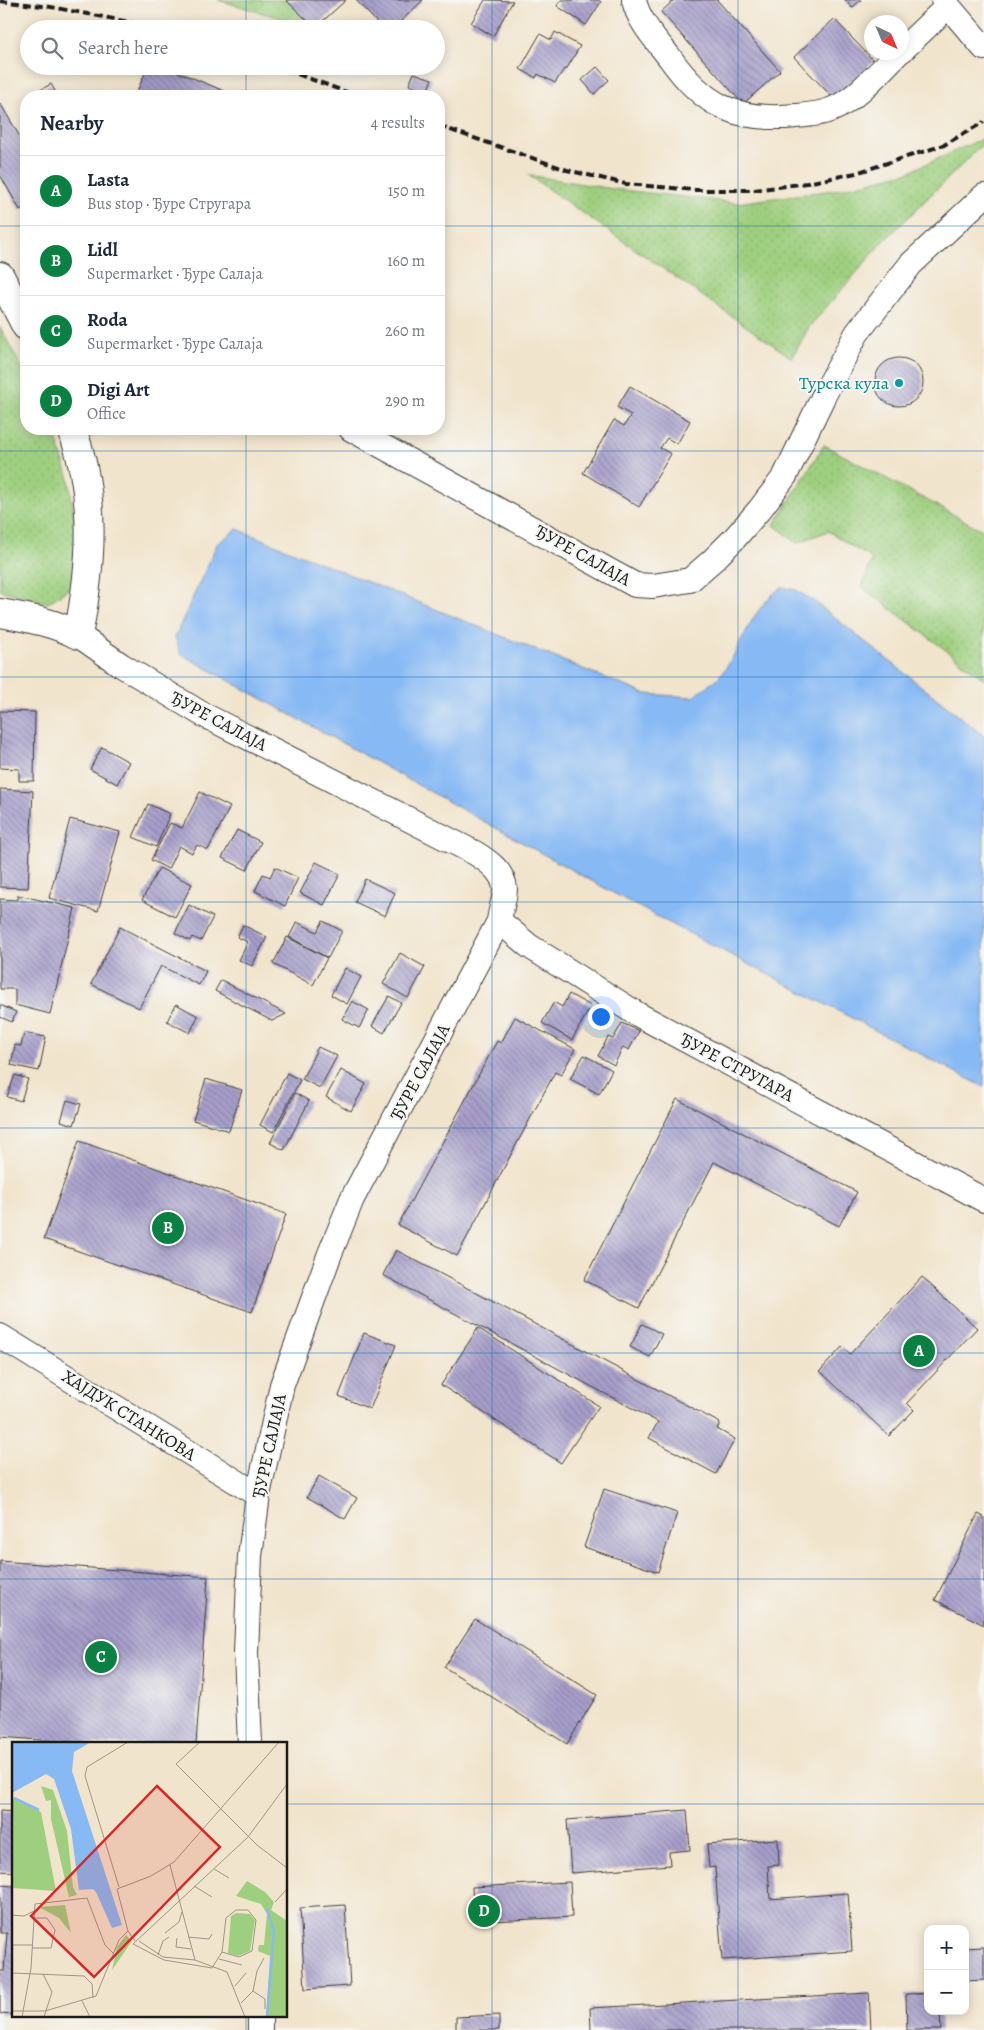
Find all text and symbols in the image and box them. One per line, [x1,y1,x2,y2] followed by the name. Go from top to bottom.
[864,15,909,60] north arrow
[20,20,445,75] search box
[38,34,66,62] icon: search
[78,35,168,61] text: Search here
[40,109,103,137] text: Nearby
[371,112,425,134] text: 4 results
[87,167,129,193] text: Lasta
[51,180,61,202] text: A
[388,180,425,202] text: 150 m
[87,193,251,215] text: Bus stop · Ђуре Стругара
[87,237,118,263] text: Lidl
[51,250,61,272] text: B
[387,250,425,272] text: 160 m
[87,263,263,285] text: Supermarket · Ђуре Салаја
[87,307,128,333] text: Roda
[51,320,61,342] text: C
[385,320,425,342] text: 260 m
[87,333,263,355] text: Supermarket · Ђуре Салаја
[799,371,890,395] place label: Турска кула
[87,377,150,403] text: Digi Art
[893,377,905,389] marker: Турска кула
[50,390,62,412] text: D
[385,390,425,412] text: 290 m
[87,403,126,425] text: Office
[531,519,636,591] street label: ЂУРЕ САЛАЈА
[166,685,272,757] street label: ЂУРЕ САЛАЈА
[588,1004,614,1030] your location
[384,1019,456,1125] street label: ЂУРЕ САЛАЈА
[676,1027,799,1107] street label: ЂУРЕ СТРУГАРА
[152,1209,184,1247] pin: B
[903,1332,935,1370] pin: A
[57,1364,201,1466] street label: ХАЈДУК СТАНКОВА
[246,1391,292,1500] street label: ЂУРЕ САЛАЈА
[85,1638,117,1676] pin: C
[12,1742,288,2018] inset map
[468,1892,500,1930] pin: D
[924,1925,969,2015] map controls
[924,1925,969,1970] button: +
[924,1970,969,2015] button: −

